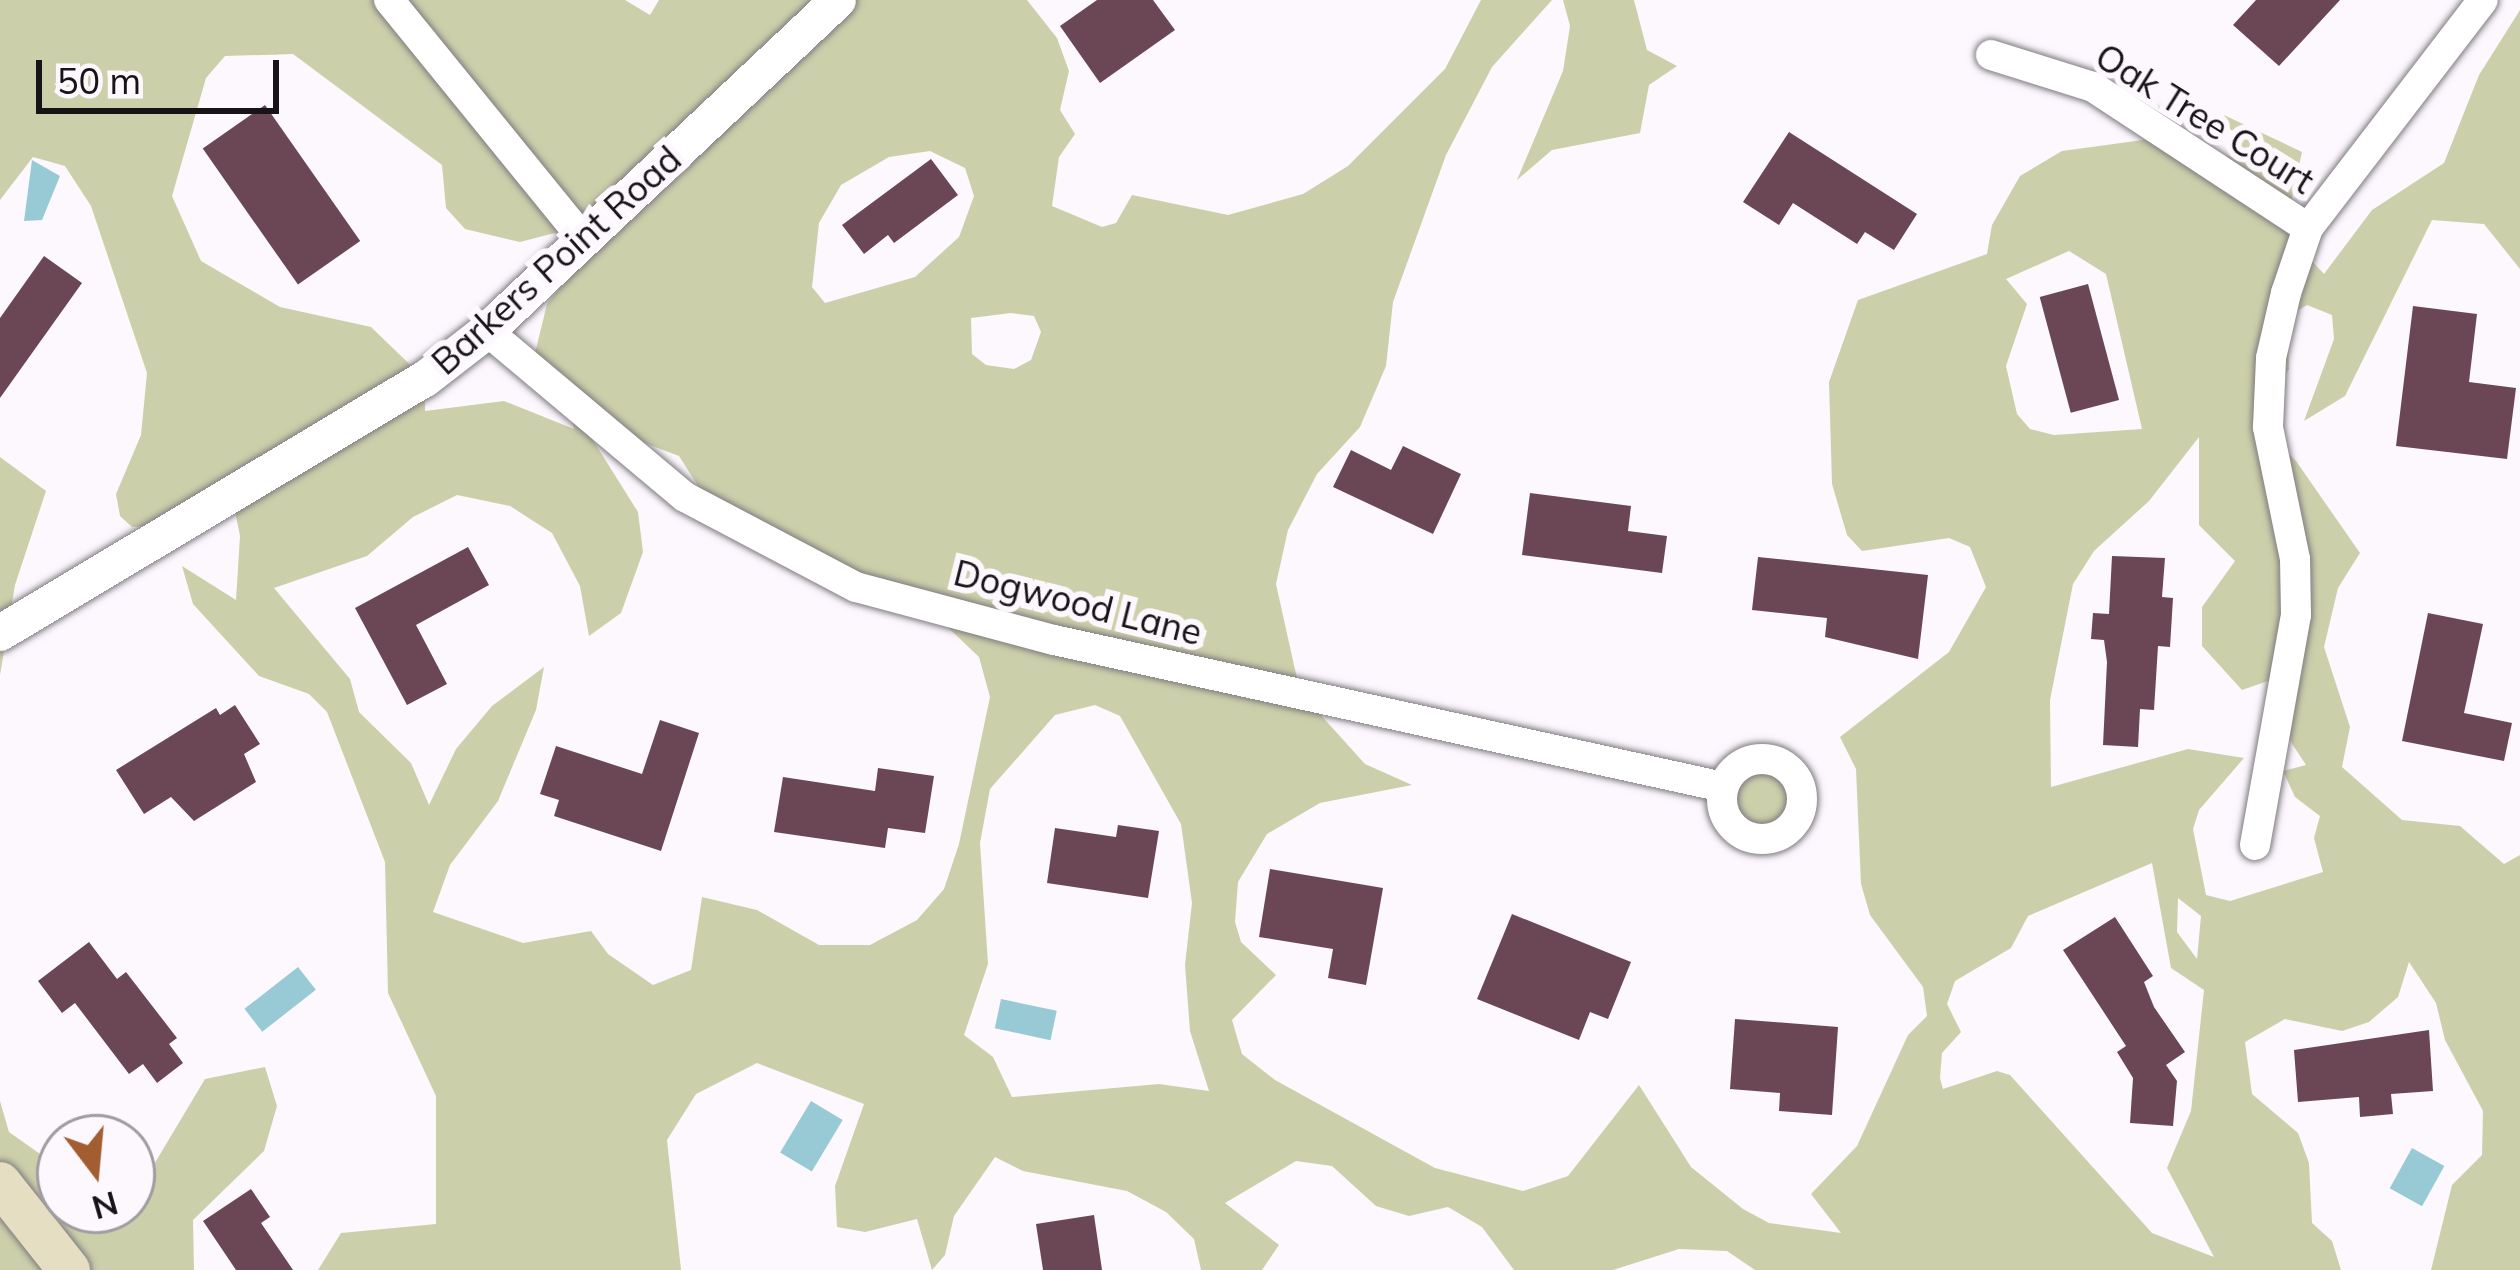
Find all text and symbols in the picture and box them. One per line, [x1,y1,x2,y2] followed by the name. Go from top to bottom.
[2088,34,2322,202] street label: Oak Tree Court
[42,36,285,110] scale bar
[57,58,141,103] text: 50 m
[423,137,689,383] street label: Barkers Point Road
[949,550,1207,654] street label: Dogwood Lane
[36,1114,156,1234] north arrow
[88,1183,123,1229] text: N

